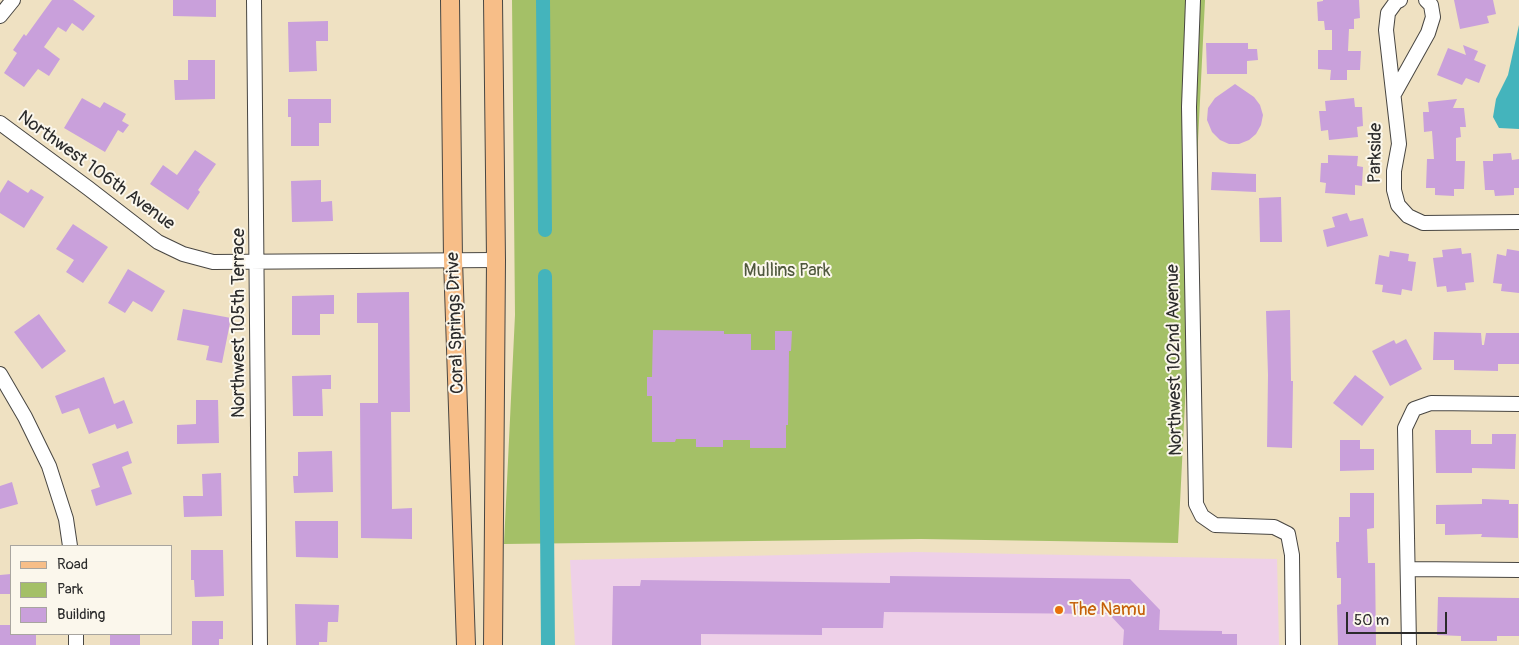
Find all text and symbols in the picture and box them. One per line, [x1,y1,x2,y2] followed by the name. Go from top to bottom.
[13,107,179,235] street label: Northwest 106th Avenue
[1365,122,1387,184] street label: Parkside
[228,228,250,418] street label: Northwest 105th Terrace
[443,252,469,394] street label: Coral Springs Drive
[744,260,830,282] park label: Mullins Park
[1163,264,1187,456] street label: Northwest 102nd Avenue
[10,545,172,635] legend
[57,555,88,574] text: Road
[57,580,83,599] text: Park
[1069,599,1146,621] place label: The Namu
[1349,602,1450,634] scale bar
[1053,604,1065,616] marker: The Namu
[57,605,105,624] text: Building
[1354,611,1389,630] text: 50 m

